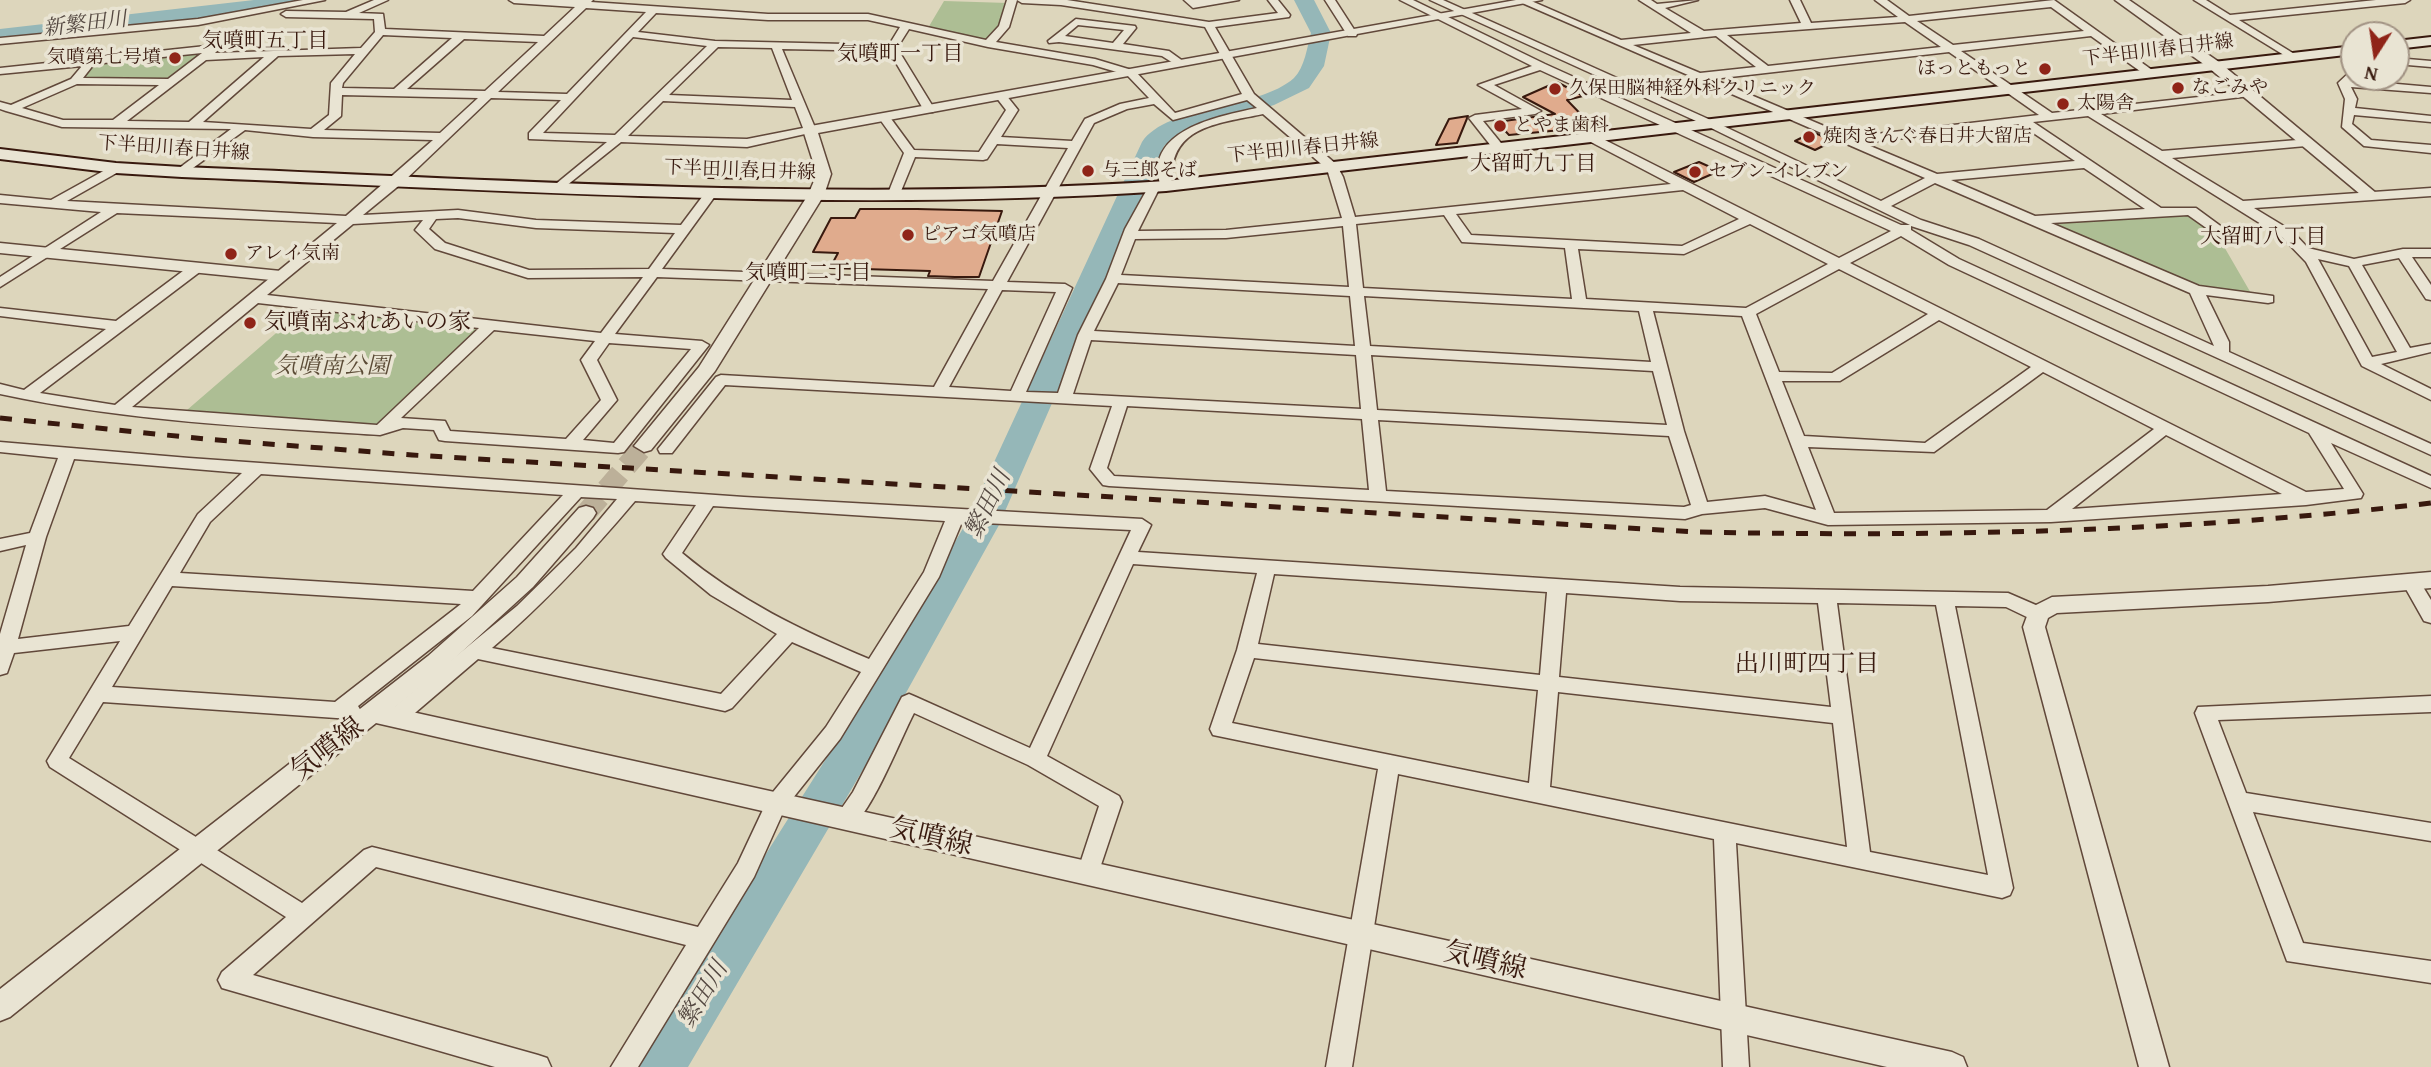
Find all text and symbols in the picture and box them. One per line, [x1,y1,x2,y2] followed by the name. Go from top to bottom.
[42,7,128,43] water label: 新繁田川
[2340,21,2410,91] north arrow
[202,29,328,55] district label: 気噴町五丁目
[2081,30,2235,72] street label: 下半田川春日井線
[837,42,963,68] district label: 気噴町一丁目
[47,47,161,69] place label: 気噴第七号墳
[167,50,183,66] marker: 気噴第七号墳
[1917,58,2031,80] place label: ほっともっと
[2362,60,2380,90] text: N
[2037,61,2053,77] marker: ほっともっと
[2192,77,2268,99] place label: なごみや
[1569,78,1816,100] place label: 久保田脳神経外科クリニック
[2170,80,2186,96] marker: なごみや
[1547,81,1563,97] marker: 久保田脳神経外科クリニック
[2077,93,2134,115] place label: 太陽舎
[2055,96,2071,112] marker: 太陽舎
[1514,115,1609,137] place label: とやま歯科
[1492,118,1508,134] marker: とやま歯科
[1823,126,2032,148] place label: 焼肉きんぐ春日井大留店
[1801,129,1817,145] marker: 焼肉きんぐ春日井大留店
[1226,130,1380,168] street label: 下半田川春日井線
[97,132,251,166] street label: 下半田川春日井線
[1470,152,1596,178] district label: 大留町九丁目
[664,157,816,185] street label: 下半田川春日井線
[1102,160,1197,182] place label: 与三郎そば
[1709,161,1849,183] place label: セブン-イレブン
[1080,163,1096,179] marker: 与三郎そば
[1687,164,1703,180] marker: セブン-イレブン
[922,224,1036,246] place label: ピアゴ気噴店
[2200,225,2326,251] district label: 大留町八丁目
[900,227,916,243] marker: ピアゴ気噴店
[245,243,340,265] place label: アレイ気南
[223,246,239,262] marker: アレイ気南
[745,261,871,287] district label: 気噴町二丁目
[264,309,471,337] place label: 気噴南ふれあいの家
[242,315,258,331] marker: 気噴南ふれあいの家
[275,353,389,381] park label: 気噴南公園
[960,466,1018,544] water label: 繁田川
[1735,651,1879,679] district label: 出川町四丁目
[285,711,371,789] street label: 気噴線
[886,812,976,864] street label: 気噴線
[1440,936,1530,988] street label: 気噴線
[673,957,735,1033] water label: 繁田川

